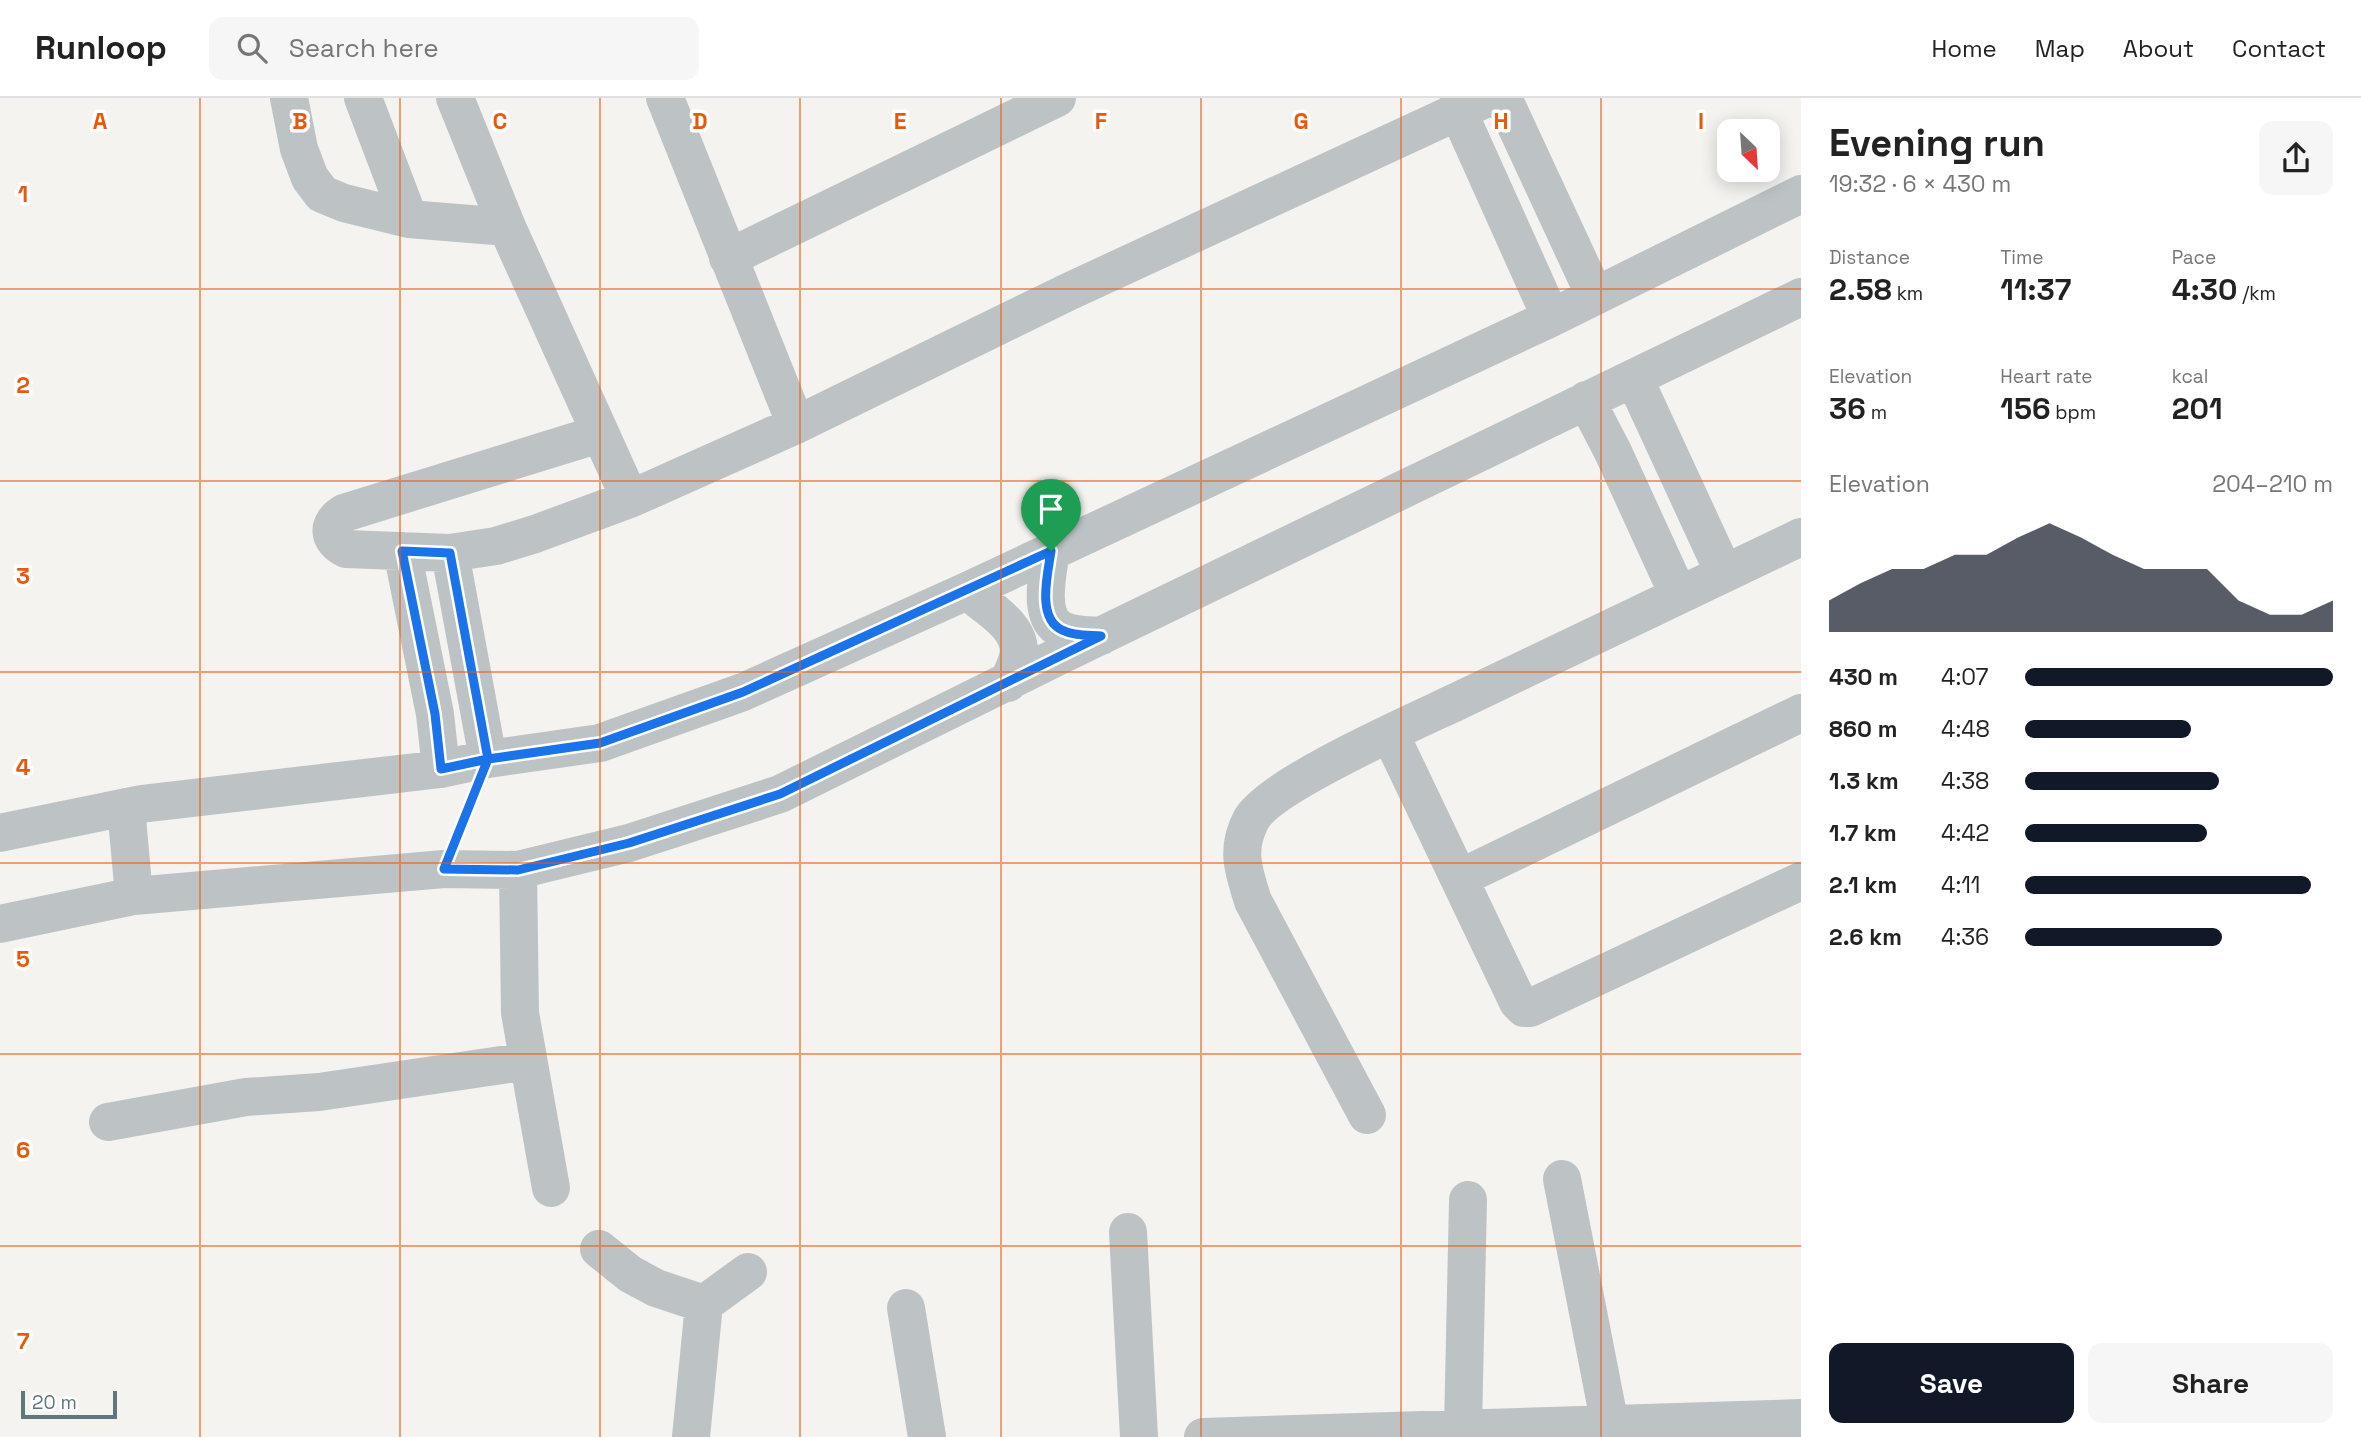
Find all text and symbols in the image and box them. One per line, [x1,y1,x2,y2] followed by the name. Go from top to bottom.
[209,17,699,80] search box
[35,27,167,69] text: Runloop
[233,29,271,67] icon: search
[289,31,439,65] text: Search here
[1931,33,1997,64] text: Home
[2035,33,2085,64] text: Map
[2123,33,2194,64] text: About
[2232,33,2326,64] text: Contact
[93,106,108,136] text: A
[292,106,308,136] text: B
[493,106,507,136] text: C
[692,106,708,136] text: D
[894,106,906,136] text: E
[1095,106,1107,136] text: F
[1293,106,1309,136] text: G
[1493,106,1509,136] text: H
[1698,106,1704,136] text: I
[1717,119,1780,182] north arrow
[1717,119,1780,182] map controls
[1829,119,2045,167] text: Evening run
[2259,121,2333,195] button: share
[1829,169,2011,199] text: 19:32 · 6 × 430 m
[18,179,28,209] text: 1
[1829,245,1910,270] text: Distance
[2000,245,2044,270] text: Time
[2172,245,2216,270] text: Pace
[1829,270,1892,309] text: 2.58
[2000,270,2071,309] text: 11:37
[2172,270,2237,309] text: 4:30
[1892,281,1923,306] text: km
[2237,281,2276,306] text: /km
[1829,364,1912,389] text: Elevation
[2000,364,2093,389] text: Heart rate
[2172,364,2208,389] text: kcal
[16,370,30,400] text: 2
[1829,389,1866,428] text: 36
[2000,389,2050,428] text: 156
[2172,389,2222,428] text: 201
[1866,400,1887,425] text: m
[2050,400,2096,425] text: bpm
[1829,469,1930,499] text: Elevation
[2212,469,2333,499] text: 204–210 m
[1021,479,1081,551] pin
[1032,490,1070,528] icon: arrive
[16,561,30,591] text: 3
[1829,662,1898,692] text: 430 m
[1941,662,1989,692] text: 4:07
[1829,714,1897,744] text: 860 m
[1941,714,1990,744] text: 4:48
[16,752,31,782] text: 4
[1829,766,1899,796] text: 1.3 km
[1941,766,1989,796] text: 4:38
[1829,818,1897,848] text: 1.7 km
[1941,818,1989,848] text: 4:42
[1829,870,1897,900] text: 2.1 km
[1941,870,1980,900] text: 4:11
[1829,922,1902,952] text: 2.6 km
[1941,922,1989,952] text: 4:36
[16,944,30,974] text: 5
[16,1135,30,1165] text: 6
[17,1326,30,1356] text: 7
[1829,1343,2074,1423] button: Save
[2088,1343,2333,1423] button: Share
[21,1388,117,1420] scale bar
[32,1390,77,1415] text: 20 m

